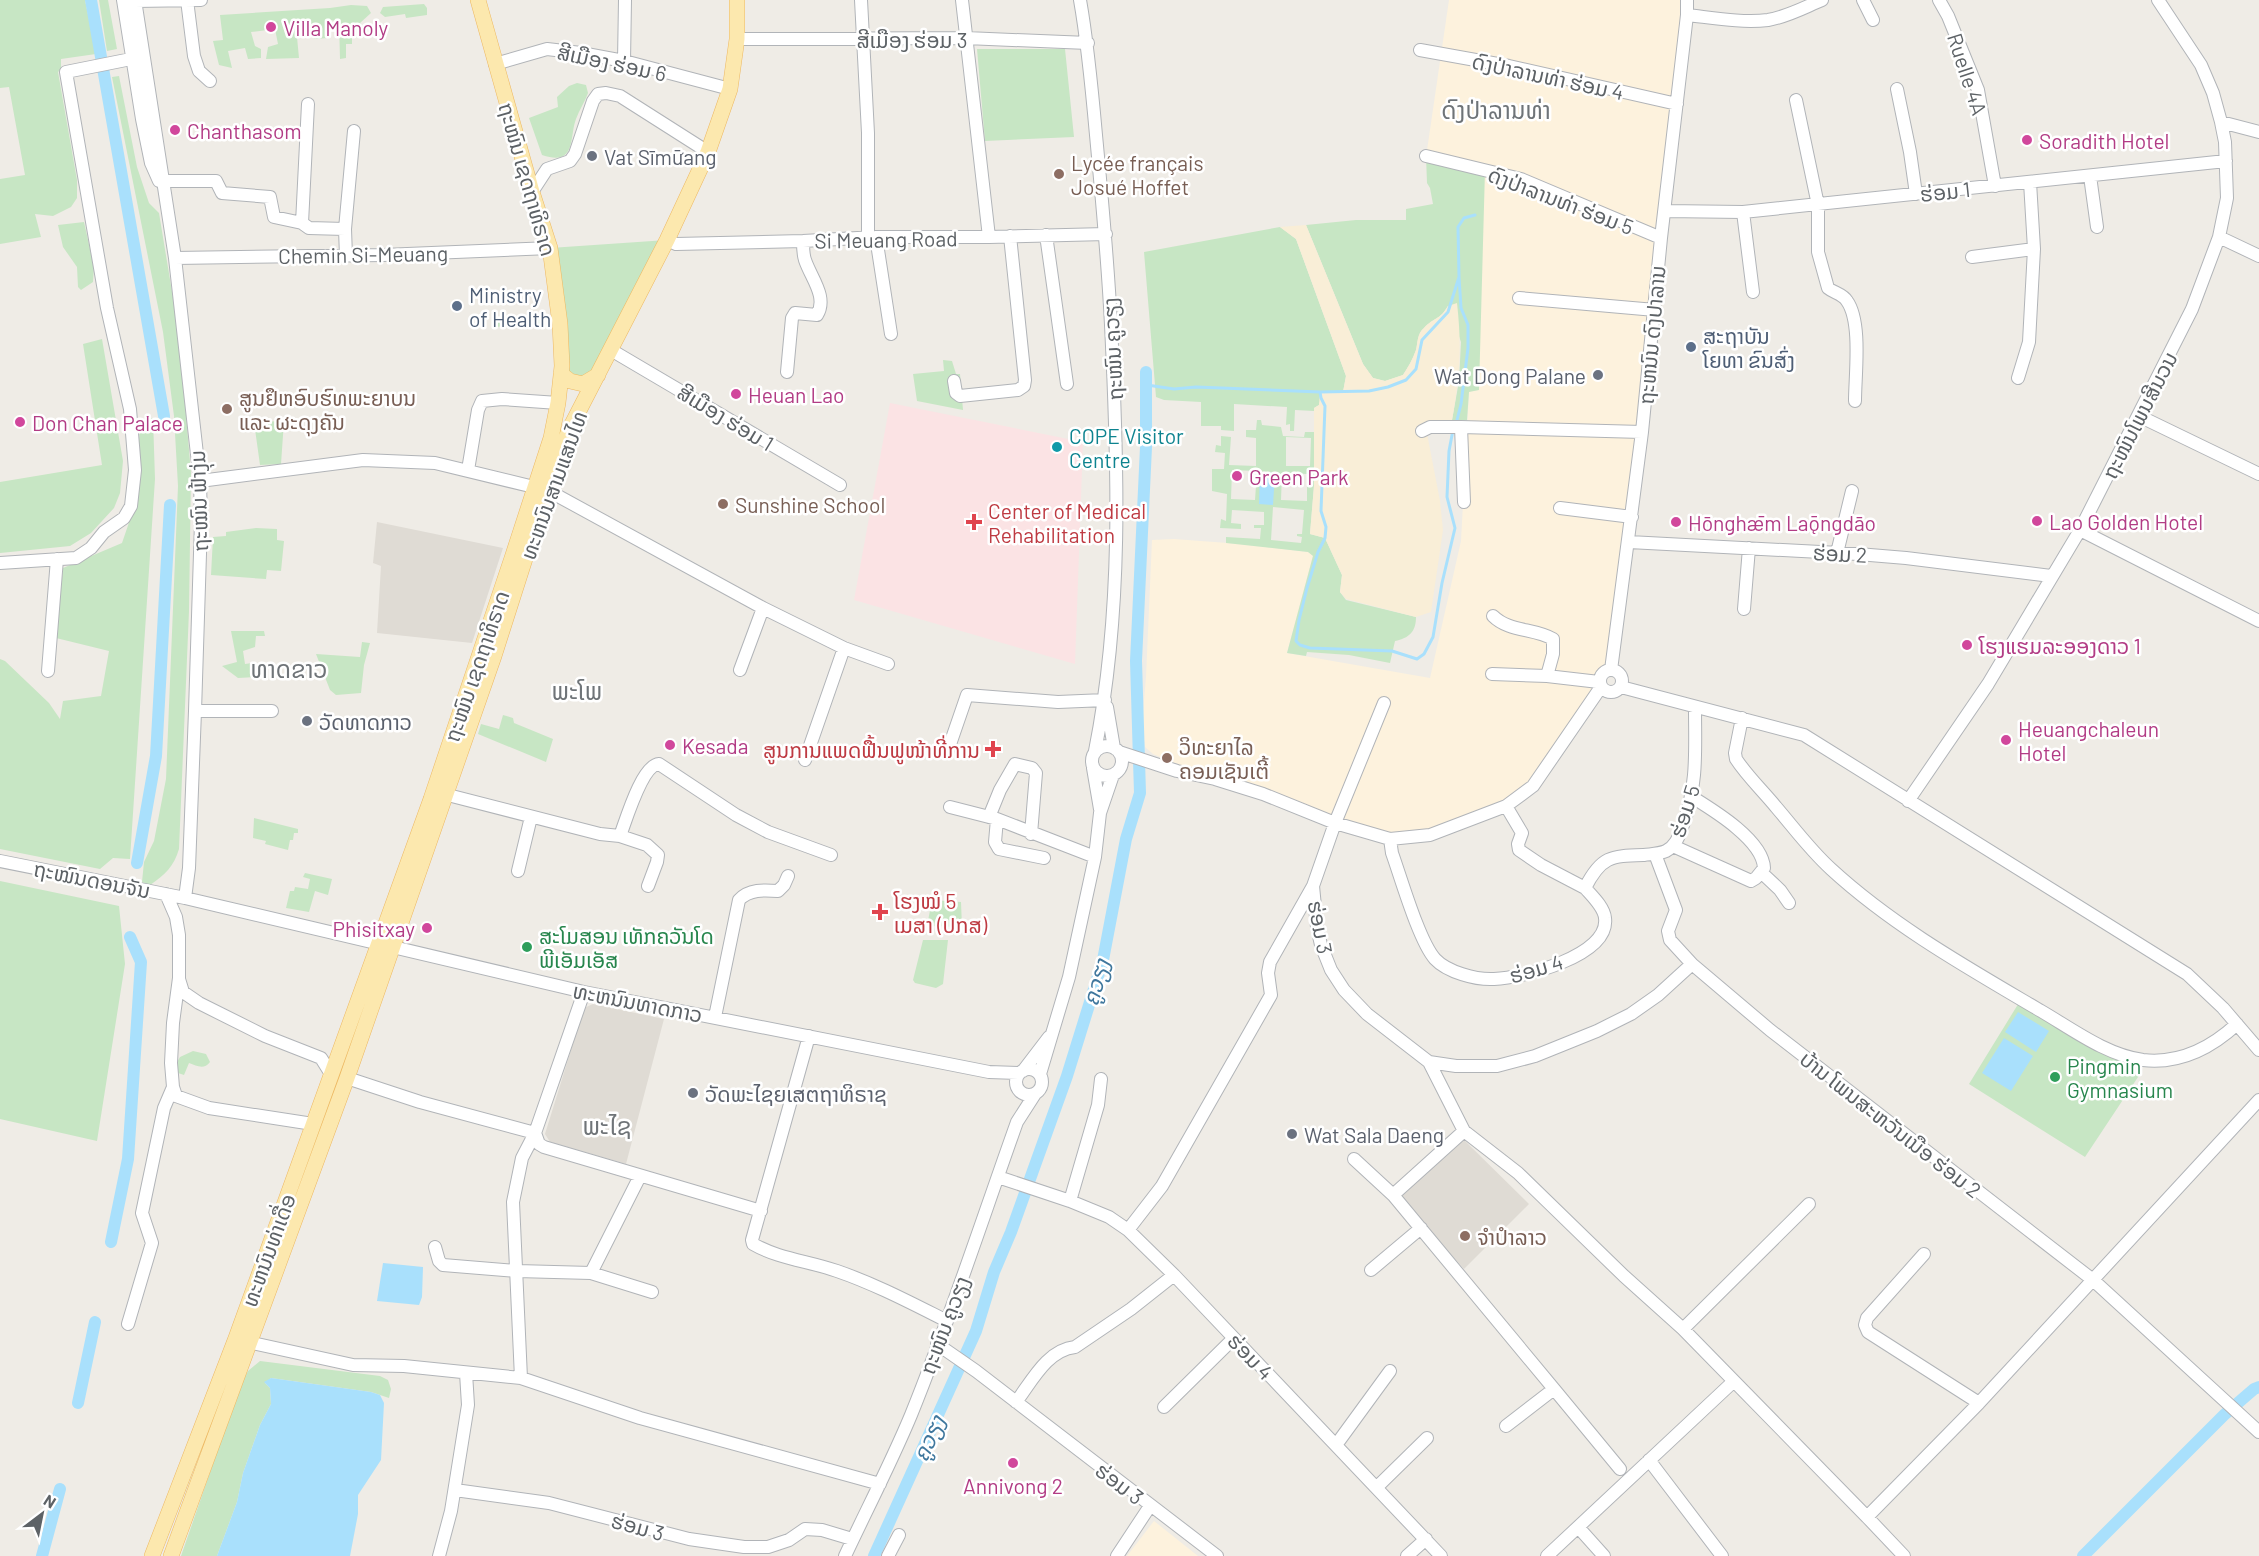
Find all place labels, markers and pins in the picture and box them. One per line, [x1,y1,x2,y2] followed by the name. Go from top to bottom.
[283,15,389,40] place label: Villa Manoly
[264,20,278,34] marker: Villa Manoly
[187,118,302,143] place label: Chanthasom
[168,123,182,137] marker: Chanthasom
[2039,128,2169,153] place label: Soradith Hotel
[2020,133,2034,147] marker: Soradith Hotel
[604,144,717,169] place label: Vat Sīmư̄ang
[585,149,599,163] marker: Vat Sīmư̄ang
[1071,150,1204,199] place label: Lycée français Josué Hoffet
[1052,167,1066,181] marker: Lycée français Josué Hoffet
[469,282,551,331] place label: Ministry of Health
[450,299,464,313] marker: Ministry of Health
[1702,323,1795,372] place label: ສະຖາບັນ ໂຍທາ ຂົນສົ່ງ
[1684,340,1698,354] marker: ສະຖາບັນ ໂຍທາ ຂົນສົ່ງ
[1434,363,1586,388] place label: Wat Dong Palane
[1591,368,1605,382] marker: Wat Dong Palane
[748,382,845,407] place label: Heuan Lao
[239,385,416,437] place label: ສູນຢຶຫອົບຮົທພະຍາບນ ແລະ ຜະດຸງຄັນ
[729,387,743,401] marker: Heuan Lao
[220,402,234,416] marker: ສູນຢຶຫອົບຮົທພະຍາບນ ແລະ ຜະດຸງຄັນ
[32,410,183,435] place label: Don Chan Palace
[13,415,27,429] marker: Don Chan Palace
[1069,423,1184,472] place label: COPE Visitor Centre
[1050,440,1064,454] marker: COPE Visitor Centre
[1249,464,1349,489] place label: Green Park
[1230,469,1244,483] marker: Green Park
[735,492,885,517] place label: Sunshine School
[716,497,730,511] marker: Sunshine School
[988,498,1146,547] place label: Center of Medical Rehabilitation
[2049,509,2203,534] place label: Lao Golden Hotel
[1688,510,1876,535] place label: Hōnghǣm Laǭngdāo
[965,513,983,531] marker: Center of Medical Rehabilitation
[2030,514,2044,528] marker: Lao Golden Hotel
[1669,515,1683,529] marker: Hōnghǣm Laǭngdāo
[1978,633,2141,658] place label: ໂຮງແຮມລະອອງດາວ 1
[1960,638,1974,652] marker: ໂຮງແຮມລະອອງດາວ 1
[319,709,412,734] place label: ວັດທາດກາວ
[300,714,314,728] marker: ວັດທາດກາວ
[2018,716,2159,765] place label: Heuangchaleun Hotel
[682,733,749,758] place label: Kesada
[1999,733,2013,747] marker: Heuangchaleun Hotel
[763,734,980,765] place label: ສູນການແພດຟື້ນຟູໜ້າທີ່ການ
[1179,734,1269,783] place label: ວິທະຍາໄລ ຄອມເຊັນເຕີ້
[663,738,677,752] marker: Kesada
[984,740,1002,758] marker: ສູນການແພດຟື້ນຟູໜ້າທີ່ການ
[1160,751,1174,765] marker: ວິທະຍາໄລ ຄອມເຊັນເຕີ້
[893,888,988,937] place label: ໂຮງໝໍ 5 ເມສາ (ປກສ)
[871,903,889,921] marker: ໂຮງໝໍ 5 ເມສາ (ປກສ)
[332,916,415,941] place label: Phisitxay
[420,921,434,935] marker: Phisitxay
[539,923,714,972] place label: ສະໂມສອນ ເທັກຄວັນໂດ ພີເອັມເອັສ
[520,940,534,954] marker: ສະໂມສອນ ເທັກຄວັນໂດ ພີເອັມເອັສ
[2067,1053,2173,1102] place label: Pingmin Gymnasium
[2048,1070,2062,1084] marker: Pingmin Gymnasium
[705,1081,887,1106] place label: ວັດພະໄຊຍເສຕຖາທິຣາຊ
[686,1086,700,1100] marker: ວັດພະໄຊຍເສຕຖາທິຣາຊ
[1304,1122,1444,1147] place label: Wat Sala Daeng
[1285,1127,1299,1141] marker: Wat Sala Daeng
[1477,1224,1547,1249] place label: ຈຳປຳລາວ
[1458,1229,1472,1243] marker: ຈຳປຳລາວ
[1006,1456,1020,1470] marker: Annivong 2
[963,1473,1063,1498] place label: Annivong 2

